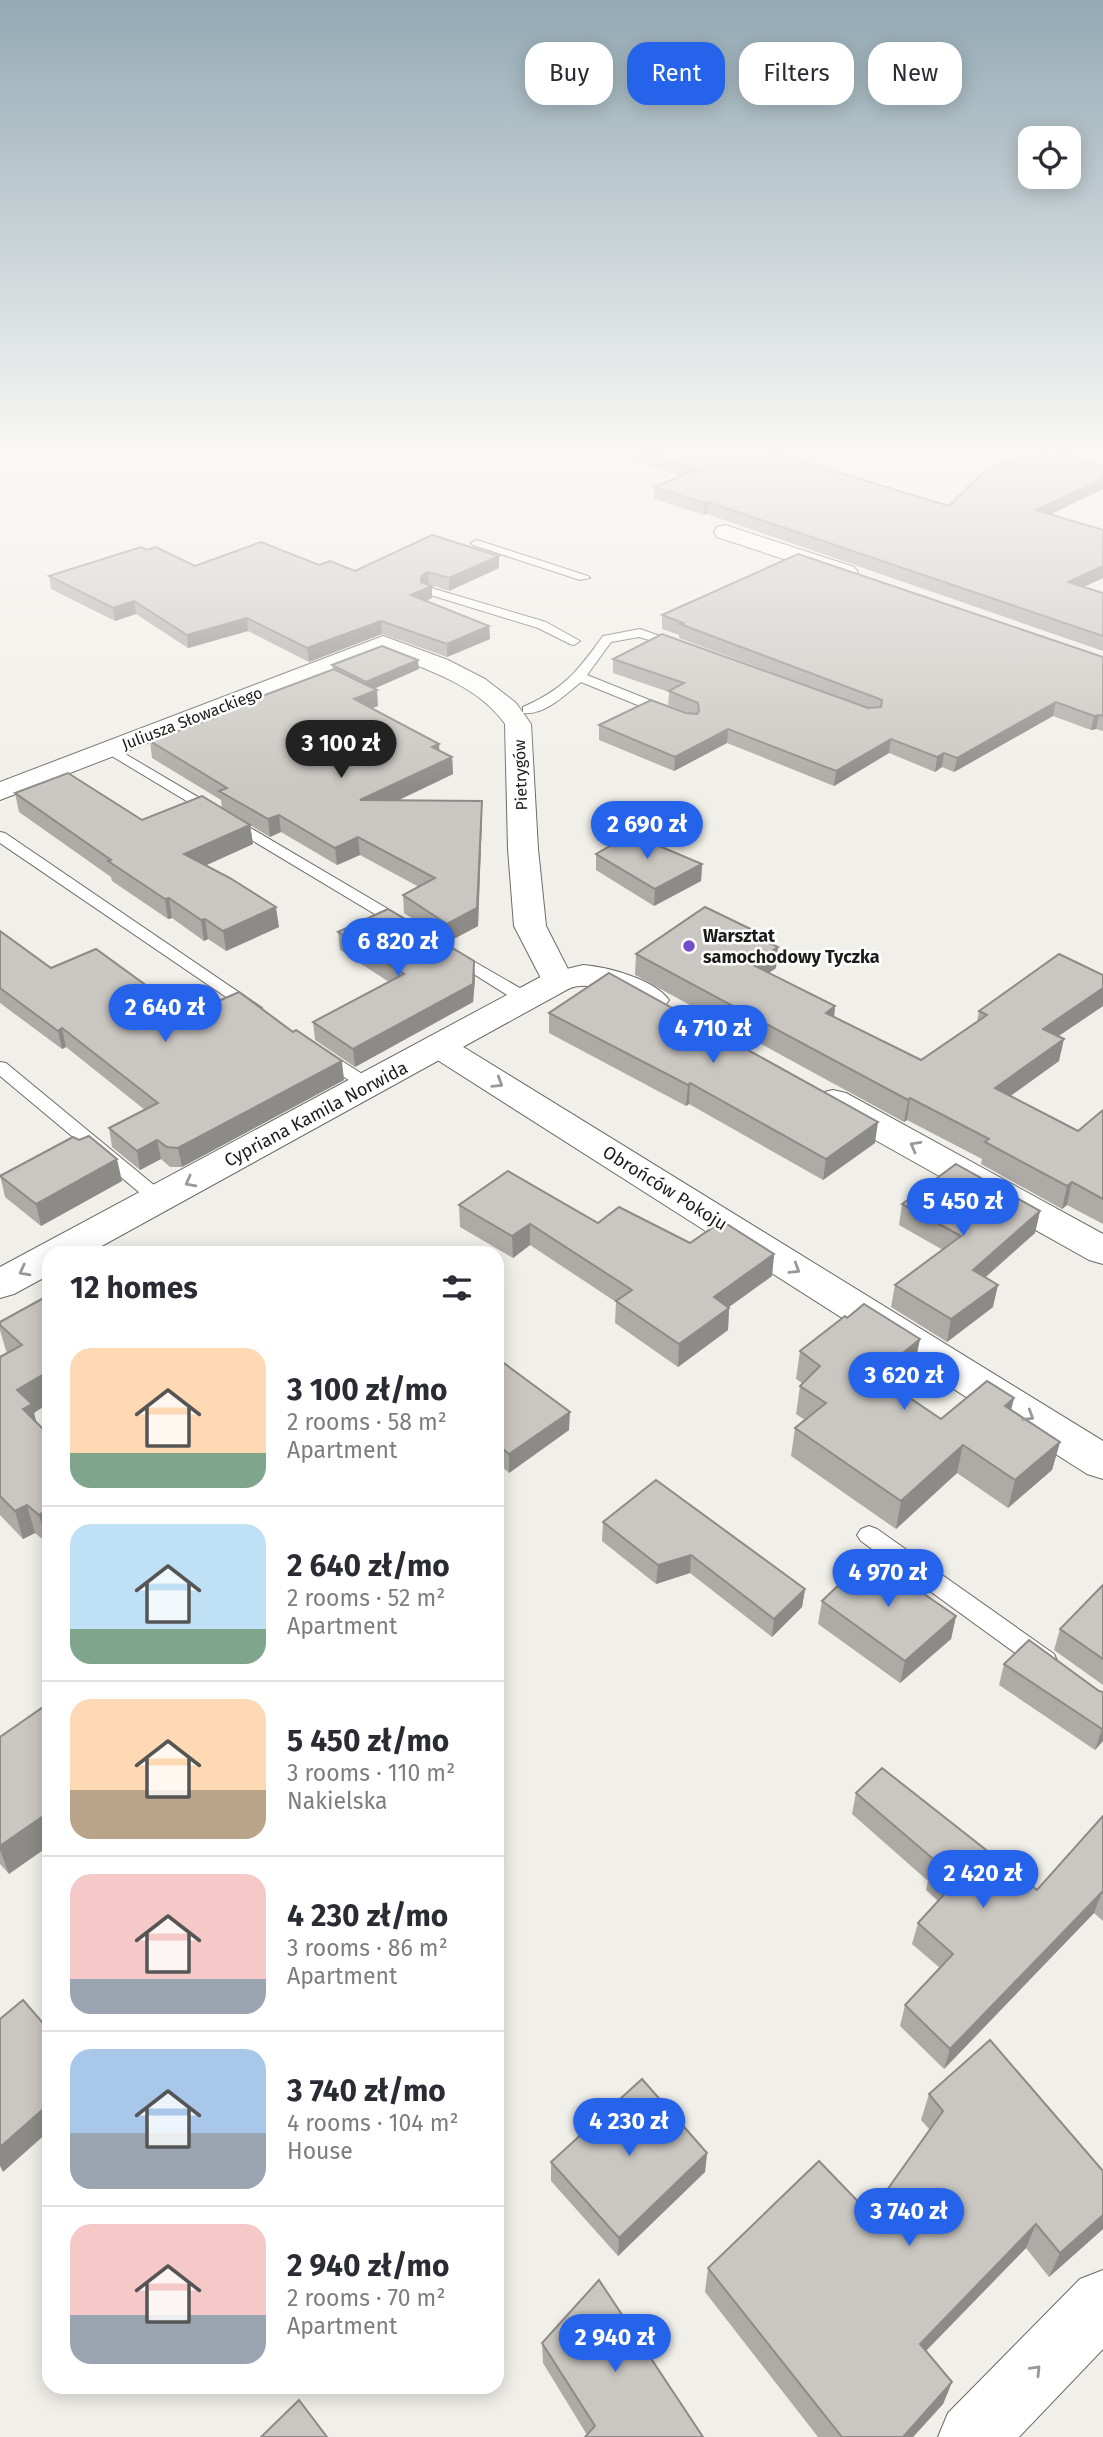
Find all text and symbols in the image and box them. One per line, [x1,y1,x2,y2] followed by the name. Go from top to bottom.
[525,42,613,105] chip: Buy
[627,42,725,105] chip: Rent
[739,42,854,105] chip: Filters
[868,42,962,105] chip: New
[1018,126,1081,189] map controls
[1018,126,1081,189] button: locate
[119,683,265,754] street label: Juliusza Słowackiego
[269,720,413,780] pin: 3 100 zł
[302,729,380,757] text: 3 100 zł
[510,739,531,811] street label: Pietrygów
[575,802,719,861] pin: 2 690 zł
[607,810,687,838] text: 2 690 zł
[326,918,470,978] pin: 6 820 zł
[703,925,880,968] place label: Warsztat samochodowy Tyczka
[358,927,438,955] text: 6 820 zł
[681,938,697,954] marker: Warsztat samochodowy Tyczka
[93,984,237,1044] pin: 2 640 zł
[125,993,205,1021] text: 2 640 zł
[641,1006,785,1065] pin: 4 710 zł
[675,1014,751,1042] text: 4 710 zł
[221,1056,411,1172] street label: Cypriana Kamila Norwida
[491,1075,504,1088] one-way arrow
[599,1141,731,1235] street label: Obrońców Pokoju
[910,1141,922,1154] one-way arrow
[185,1174,198,1187] one-way arrow
[891,1178,1035,1238] pin: 5 450 zł
[923,1187,1003,1215] text: 5 450 zł
[787,1261,800,1274] one-way arrow
[19,1263,32,1276] one-way arrow
[438,1269,476,1307] icon: filters
[70,1270,198,1306] text: 12 homes
[832,1352,976,1412] pin: 3 620 zł
[864,1361,944,1389] text: 3 620 zł
[287,1372,448,1408] text: 3 100 zł/mo
[126,1376,210,1460] icon: home
[287,1408,447,1436] text: 2 rooms · 58 m²
[1021,1408,1034,1421] one-way arrow
[287,1436,397,1464] text: Apartment
[287,1548,450,1584] text: 2 640 zł/mo
[816,1550,960,1609] pin: 4 970 zł
[126,1552,210,1636] icon: home
[849,1558,927,1586] text: 4 970 zł
[287,1584,445,1612] text: 2 rooms · 52 m²
[287,1612,397,1640] text: Apartment
[287,1723,449,1759] text: 5 450 zł/mo
[126,1727,210,1811] icon: home
[287,1759,455,1787] text: 3 rooms · 110 m²
[287,1787,387,1815] text: Nakielska
[911,1850,1055,1910] pin: 2 420 zł
[943,1859,1023,1887] text: 2 420 zł
[287,1898,448,1934] text: 4 230 zł/mo
[126,1902,210,1986] icon: home
[287,1934,448,1962] text: 3 rooms · 86 m²
[287,1962,397,1990] text: Apartment
[287,2073,446,2109] text: 3 740 zł/mo
[126,2077,210,2161] icon: home
[557,2098,701,2158] pin: 4 230 zł
[589,2107,669,2135] text: 4 230 zł
[287,2109,458,2137] text: 4 rooms · 104 m²
[287,2137,353,2165] text: House
[837,2188,981,2248] pin: 3 740 zł
[870,2197,948,2225] text: 3 740 zł
[287,2248,449,2284] text: 2 940 zł/mo
[126,2252,210,2336] icon: home
[287,2284,445,2312] text: 2 rooms · 70 m²
[287,2312,397,2340] text: Apartment
[543,2314,687,2374] pin: 2 940 zł
[575,2323,655,2351] text: 2 940 zł
[1027,2365,1040,2378] one-way arrow

